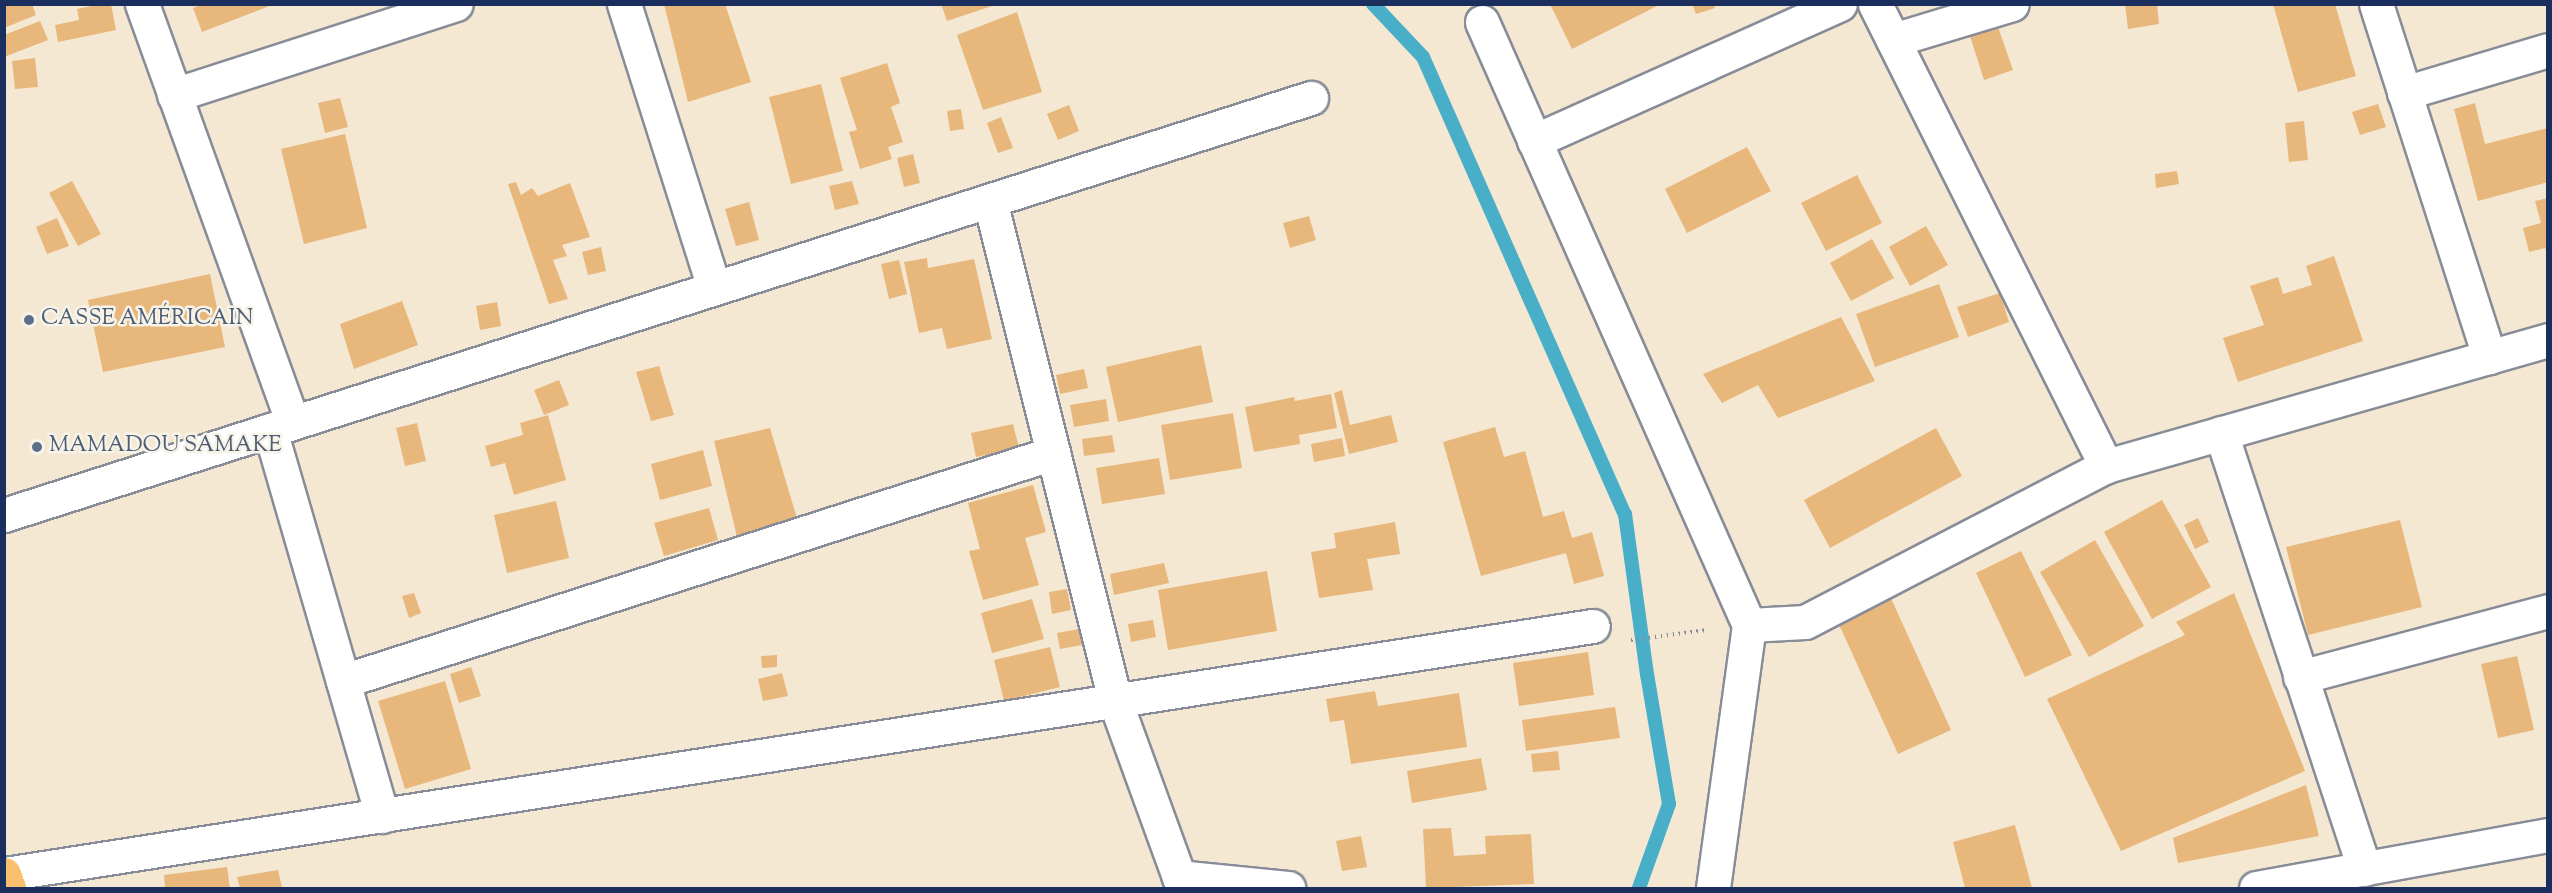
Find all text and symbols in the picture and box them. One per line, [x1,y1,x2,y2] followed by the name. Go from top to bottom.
[41,307,253,333] place label: CASSE AMÉRICAIN
[22,313,36,327] marker: CASSE AMÉRICAIN
[49,434,282,460] place label: MAMADOU SAMAKE
[30,440,44,454] marker: MAMADOU SAMAKE

